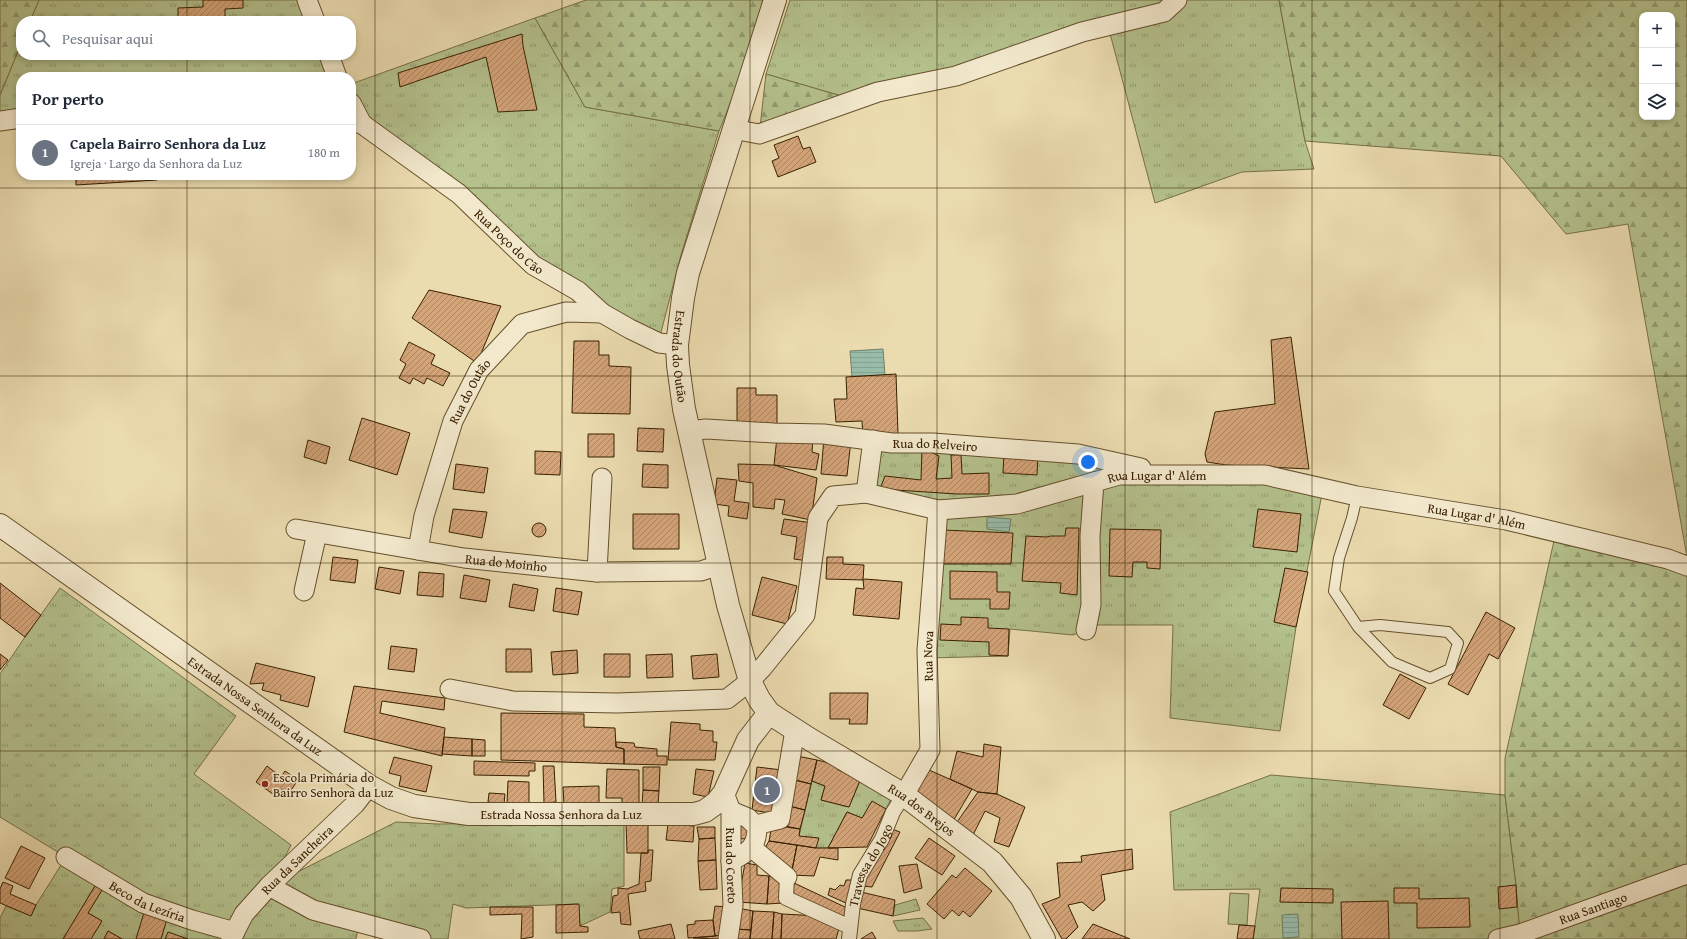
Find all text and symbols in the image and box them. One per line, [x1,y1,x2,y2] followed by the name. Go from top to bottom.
[1639,12,1675,120] map controls
[1639,12,1675,48] button: +
[16,16,356,60] search box
[30,27,52,49] icon: search
[62,28,153,49] text: Pesquisar aqui
[1639,48,1675,84] button: −
[1639,84,1675,120] button: layers
[32,86,104,111] text: Por perto
[70,133,266,154] text: Capela Bairro Senhora da Luz
[42,143,48,162] text: 1
[308,143,340,162] text: 180 m
[70,154,242,173] text: Igreja · Largo da Senhora da Luz
[470,204,548,279] street label: Rua Poço do Cão
[668,309,693,404] street label: Estrada do Outão
[444,354,495,427] street label: Rua do Outão
[893,434,979,456] street label: Rua do Relveiro
[1078,452,1098,472] your location
[1105,465,1207,487] street label: Rua Lugar d' Além
[1426,498,1528,534] street label: Rua Lugar d' Além
[464,549,549,576] street label: Rua do Moinho
[917,629,938,682] street label: Rua Nova
[184,651,327,760] street label: Estrada Nossa Senhora da Luz
[273,768,393,802] place label: Escola Primária do Bairro Senhora da Luz
[754,775,780,805] pin: 1
[885,778,959,840] street label: Rua dos Brejos
[260,779,270,789] marker: Escola Primária do Bairro Senhora da Luz
[480,805,642,824] street label: Estrada Nossa Senhora da Luz
[256,820,338,899] street label: Rua da Sancheira
[843,820,897,909] street label: Travessa do Jogo
[721,828,742,905] street label: Rua do Coreto
[106,876,189,927] street label: Beco da Lezíria
[1556,887,1630,929] street label: Rua Santiago

